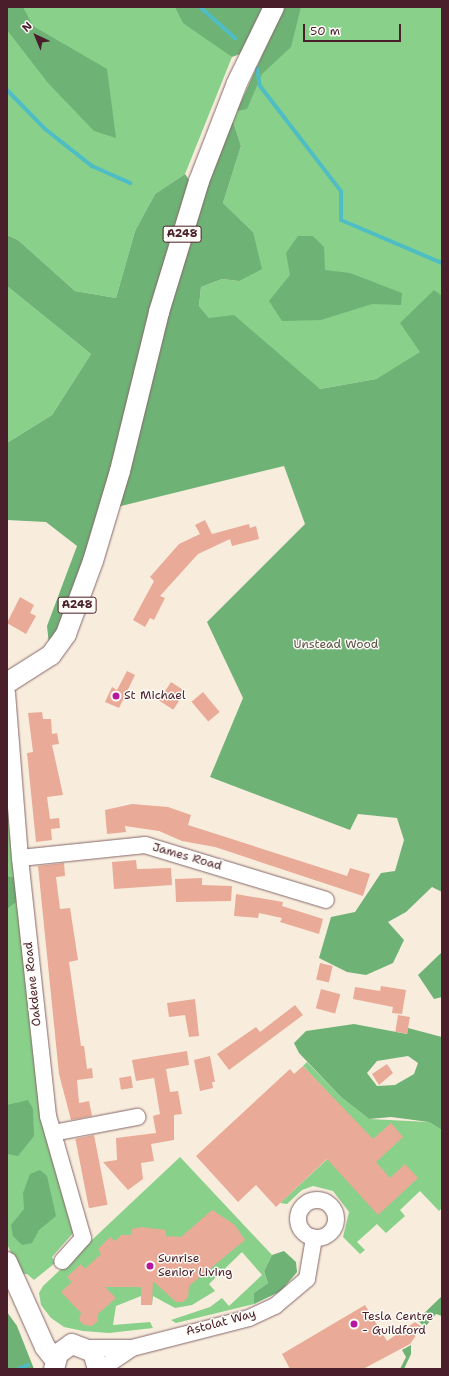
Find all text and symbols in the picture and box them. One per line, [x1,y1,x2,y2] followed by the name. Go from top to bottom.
[16,16,56,56] north arrow
[305,16,403,42] scale bar
[19,19,36,35] text: N
[310,23,340,39] text: 50 m
[162,225,202,243] road number: A248
[57,596,97,614] road number: A248
[294,638,378,652] park label: Unstead Wood
[124,689,186,703] place label: St Michael
[111,691,121,701] marker: St Michael
[151,840,223,874] street label: James Road
[21,941,45,1027] street label: Oakdene Road
[158,1252,232,1280] place label: Sunrise Senior Living
[145,1261,155,1271] marker: Sunrise Senior Living
[184,1307,258,1339] street label: Astolat Way
[362,1310,433,1338] place label: Tesla Centre - Guildford
[349,1319,359,1329] marker: Tesla Centre - Guildford

